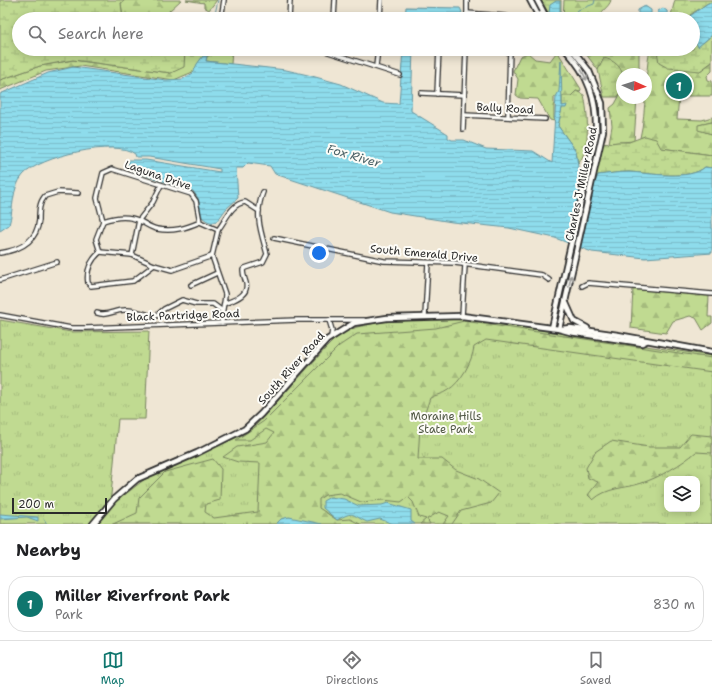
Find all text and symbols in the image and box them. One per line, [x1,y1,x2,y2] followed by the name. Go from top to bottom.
[12,12,700,56] search box
[26,23,48,45] icon: search
[58,24,144,44] text: Search here
[616,68,652,104] north arrow
[581,69,588,81] one-way arrow
[666,71,692,101] pin: 1
[476,100,534,117] street label: Bally Road
[562,126,601,243] street label: Charles J Miller Road
[326,141,383,171] water label: Fox River
[122,157,193,194] street label: Laguna Drive
[369,241,479,266] street label: South Emerald Drive
[309,243,329,263] your location
[566,275,574,288] one-way arrow
[126,306,240,325] street label: Black Partridge Road
[255,329,328,408] street label: South River Road
[411,409,481,437] park label: Moraine Hills State Park
[664,476,700,512] map controls
[664,476,700,512] button: layers
[12,496,107,515] scale bar
[18,497,54,512] text: 200 m
[16,539,81,561] text: Nearby
[55,586,230,606] text: Miller Riverfront Park
[27,596,33,613] text: 1
[653,596,695,613] text: 830 m
[55,606,83,623] text: Park
[101,649,124,688] tab: Map
[326,649,378,688] tab: Directions
[580,649,611,688] tab: Saved

